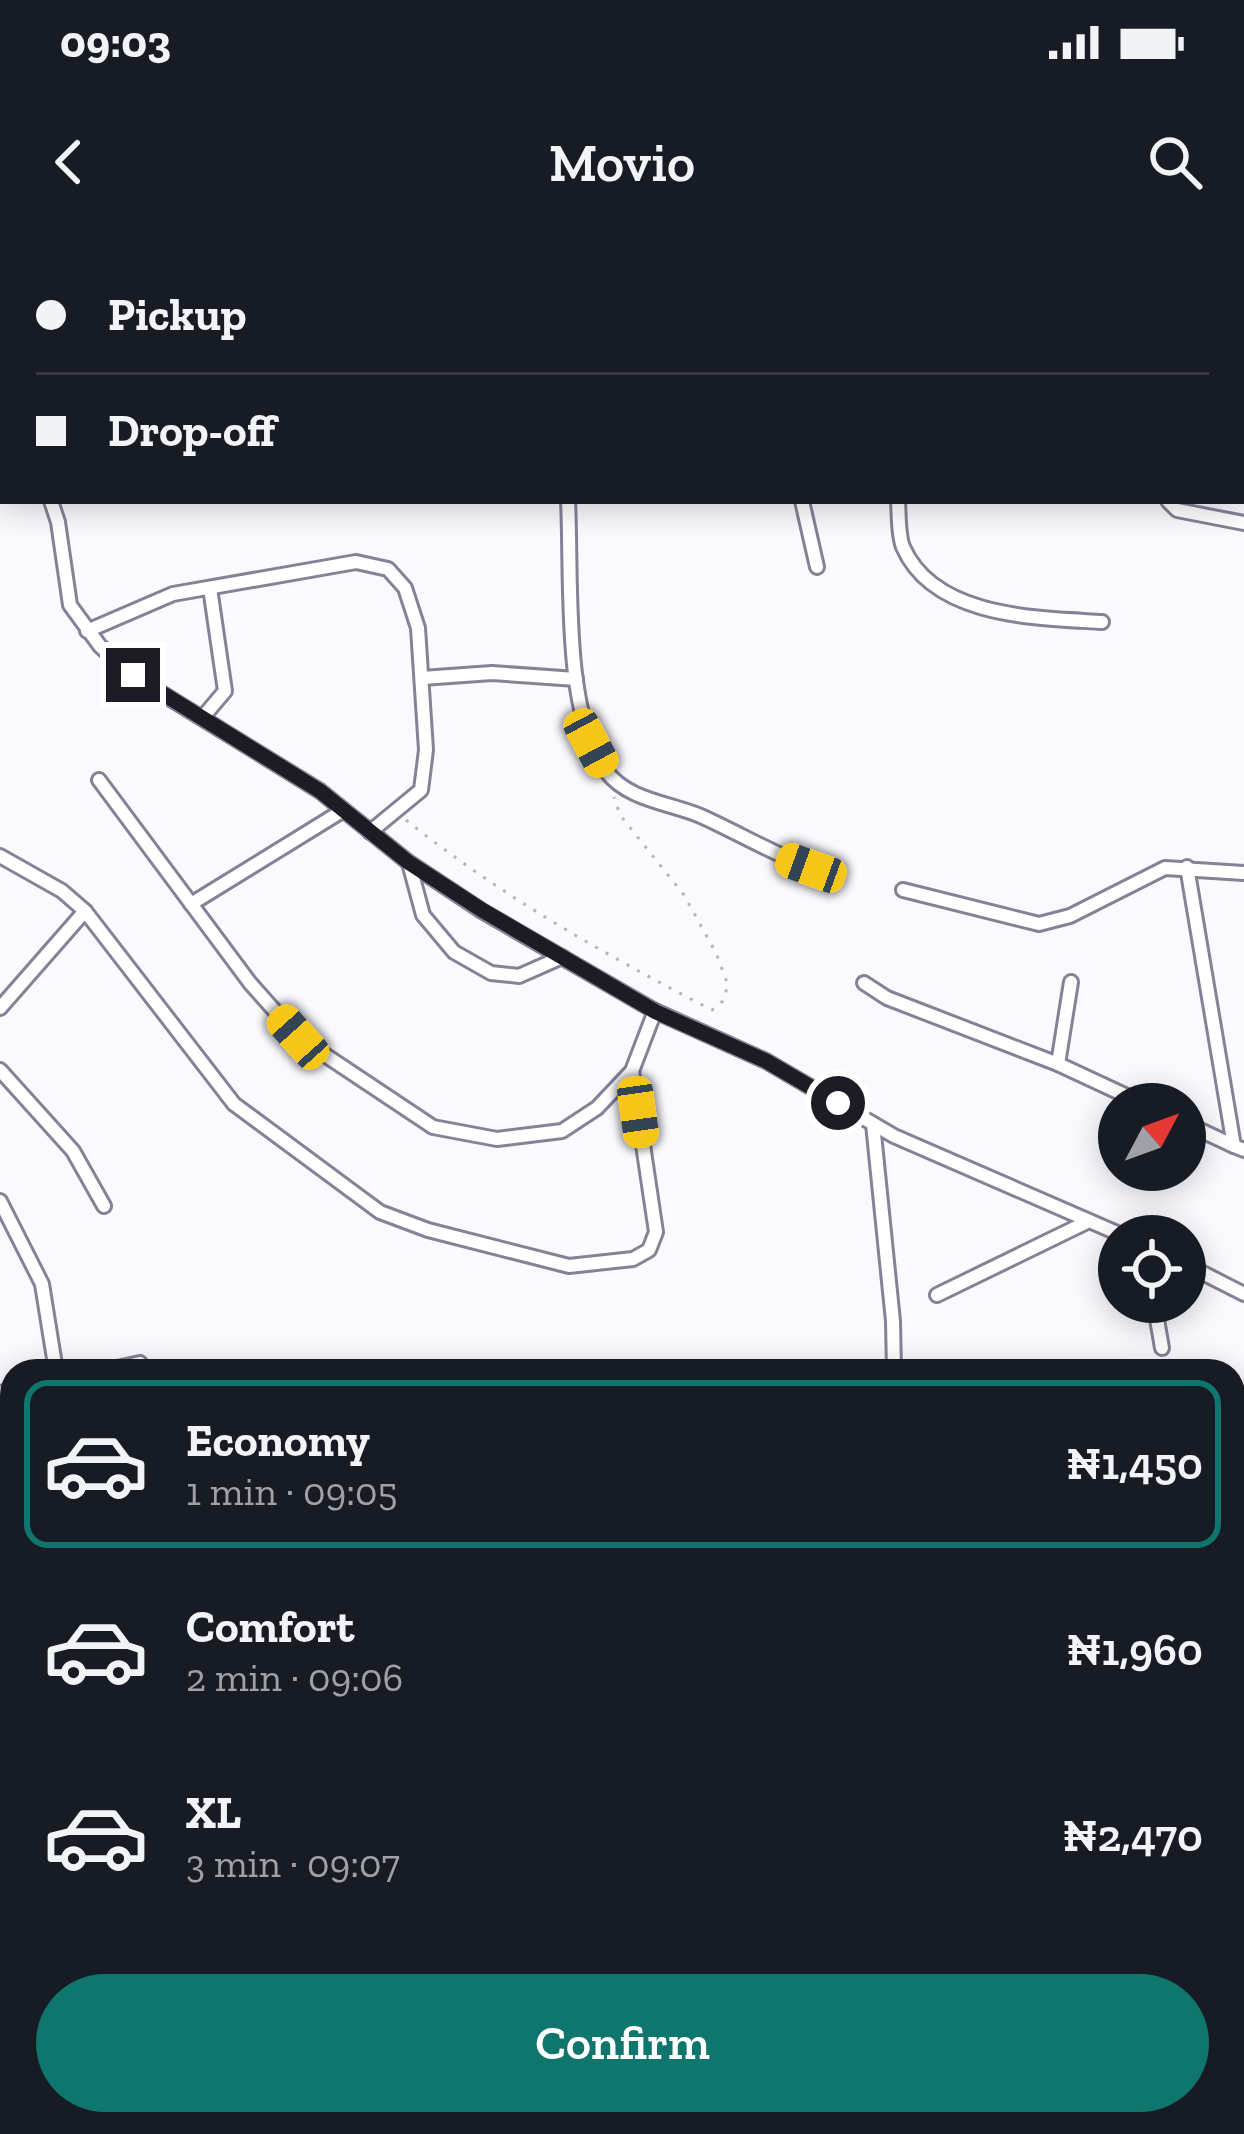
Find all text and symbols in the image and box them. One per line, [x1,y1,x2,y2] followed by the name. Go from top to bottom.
[60,15,171,69] text: 09:03
[36,129,102,195] icon: back
[1142,129,1208,195] icon: search
[549,130,695,195] text: Movio
[108,288,246,342] text: Pickup
[108,404,276,458] text: Drop-off
[106,648,160,702] route end
[558,703,624,783] car
[771,839,851,897] car
[261,998,335,1076] car
[615,1074,661,1150] car
[811,1076,865,1130] route start
[1098,1083,1206,1191] north arrow
[1098,1083,1206,1323] map controls
[1098,1215,1206,1323] button: locate
[42,1410,150,1518] icon: car
[186,1414,370,1468] text: Economy
[1066,1437,1203,1491] text: ₦1,450
[186,1468,397,1515] text: 1 min · 09:05
[42,1596,150,1704] icon: car
[186,1600,354,1654] text: Comfort
[1067,1623,1203,1677] text: ₦1,960
[186,1654,403,1701] text: 2 min · 09:06
[42,1782,150,1890] icon: car
[186,1786,241,1840] text: XL
[1063,1809,1203,1863] text: ₦2,470
[186,1840,400,1887] text: 3 min · 09:07
[36,1974,1209,2112] button: Confirm

